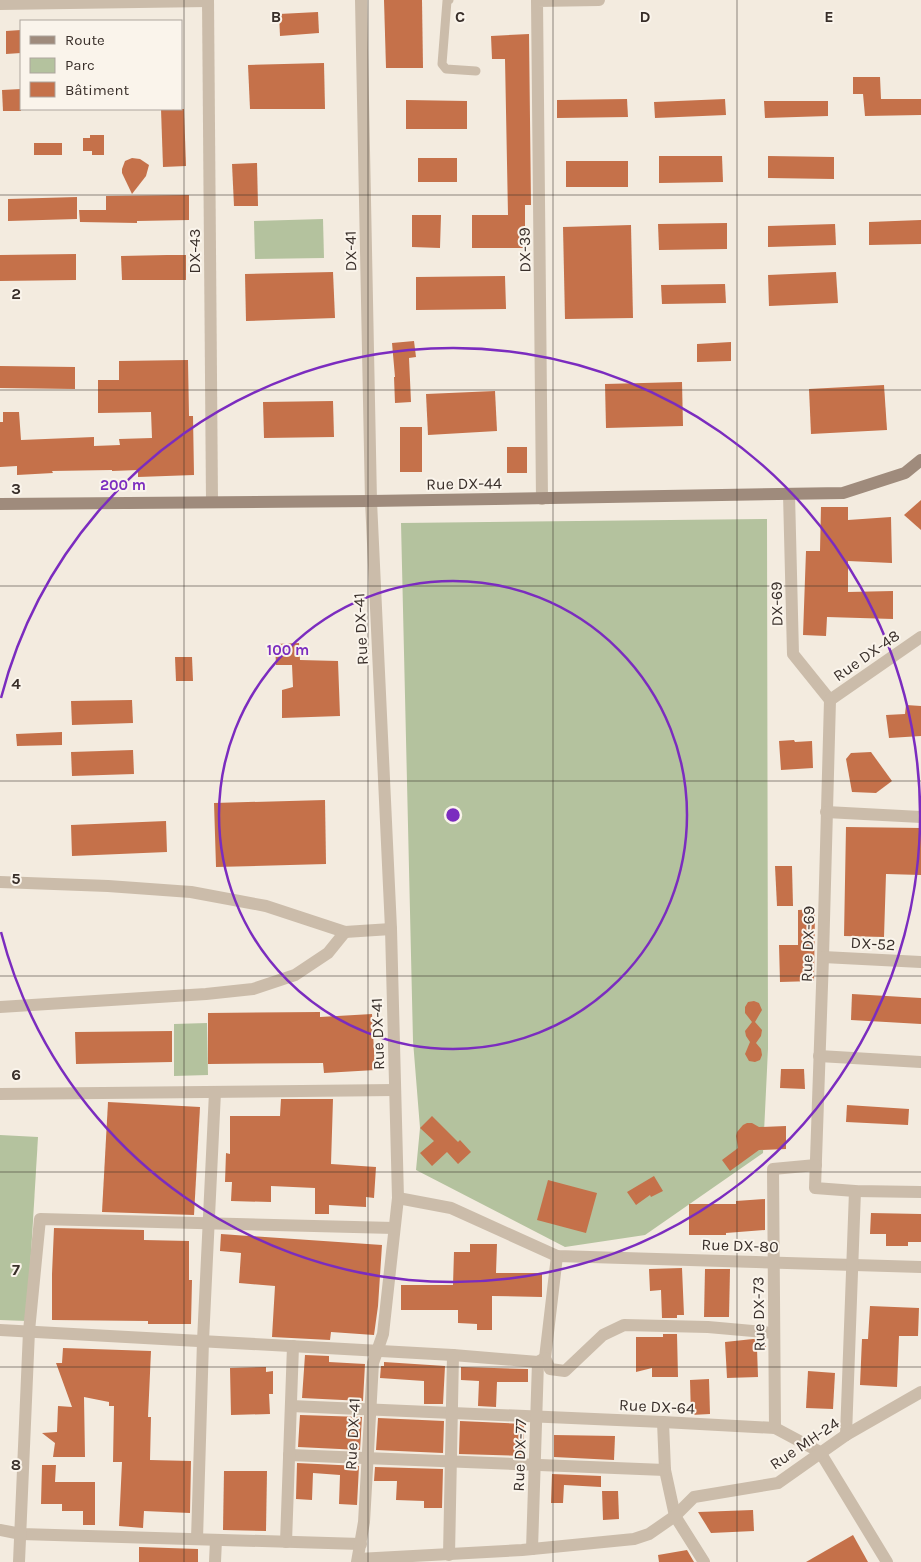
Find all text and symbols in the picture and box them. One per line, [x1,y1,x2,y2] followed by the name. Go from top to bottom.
[271,7,281,26] text: B
[455,7,465,26] text: C
[640,7,651,26] text: D
[824,7,834,26] text: E
[20,20,182,110] legend
[65,31,105,49] text: Route
[65,56,95,74] text: Parc
[65,81,129,99] text: Bâtiment
[515,227,534,273] street label: DX-39
[185,229,204,273] street label: DX-43
[341,231,360,271] street label: DX-41
[11,284,21,303] text: 2
[426,473,502,494] street label: Rue DX-44
[100,476,146,494] text: 200 m
[11,479,21,498] text: 3
[767,581,786,627] street label: DX-69
[349,592,372,665] street label: Rue DX-41
[829,626,903,685] street label: Rue DX-48
[267,641,309,659] text: 100 m
[11,674,21,693] text: 4
[444,806,462,824] centre of rings
[11,869,21,888] text: 5
[797,906,818,982] street label: Rue DX-69
[850,933,896,954] street label: DX-52
[367,998,388,1070] street label: Rue DX-41
[11,1065,21,1084] text: 6
[701,1235,779,1256] street label: Rue DX-80
[12,1260,20,1279] text: 7
[748,1276,769,1352] street label: Rue DX-73
[619,1395,695,1418] street label: Rue DX-64
[341,1398,364,1471] street label: Rue DX-41
[766,1413,843,1474] street label: Rue MH-24
[509,1418,530,1492] street label: Rue DX-77
[11,1455,21,1474] text: 8

